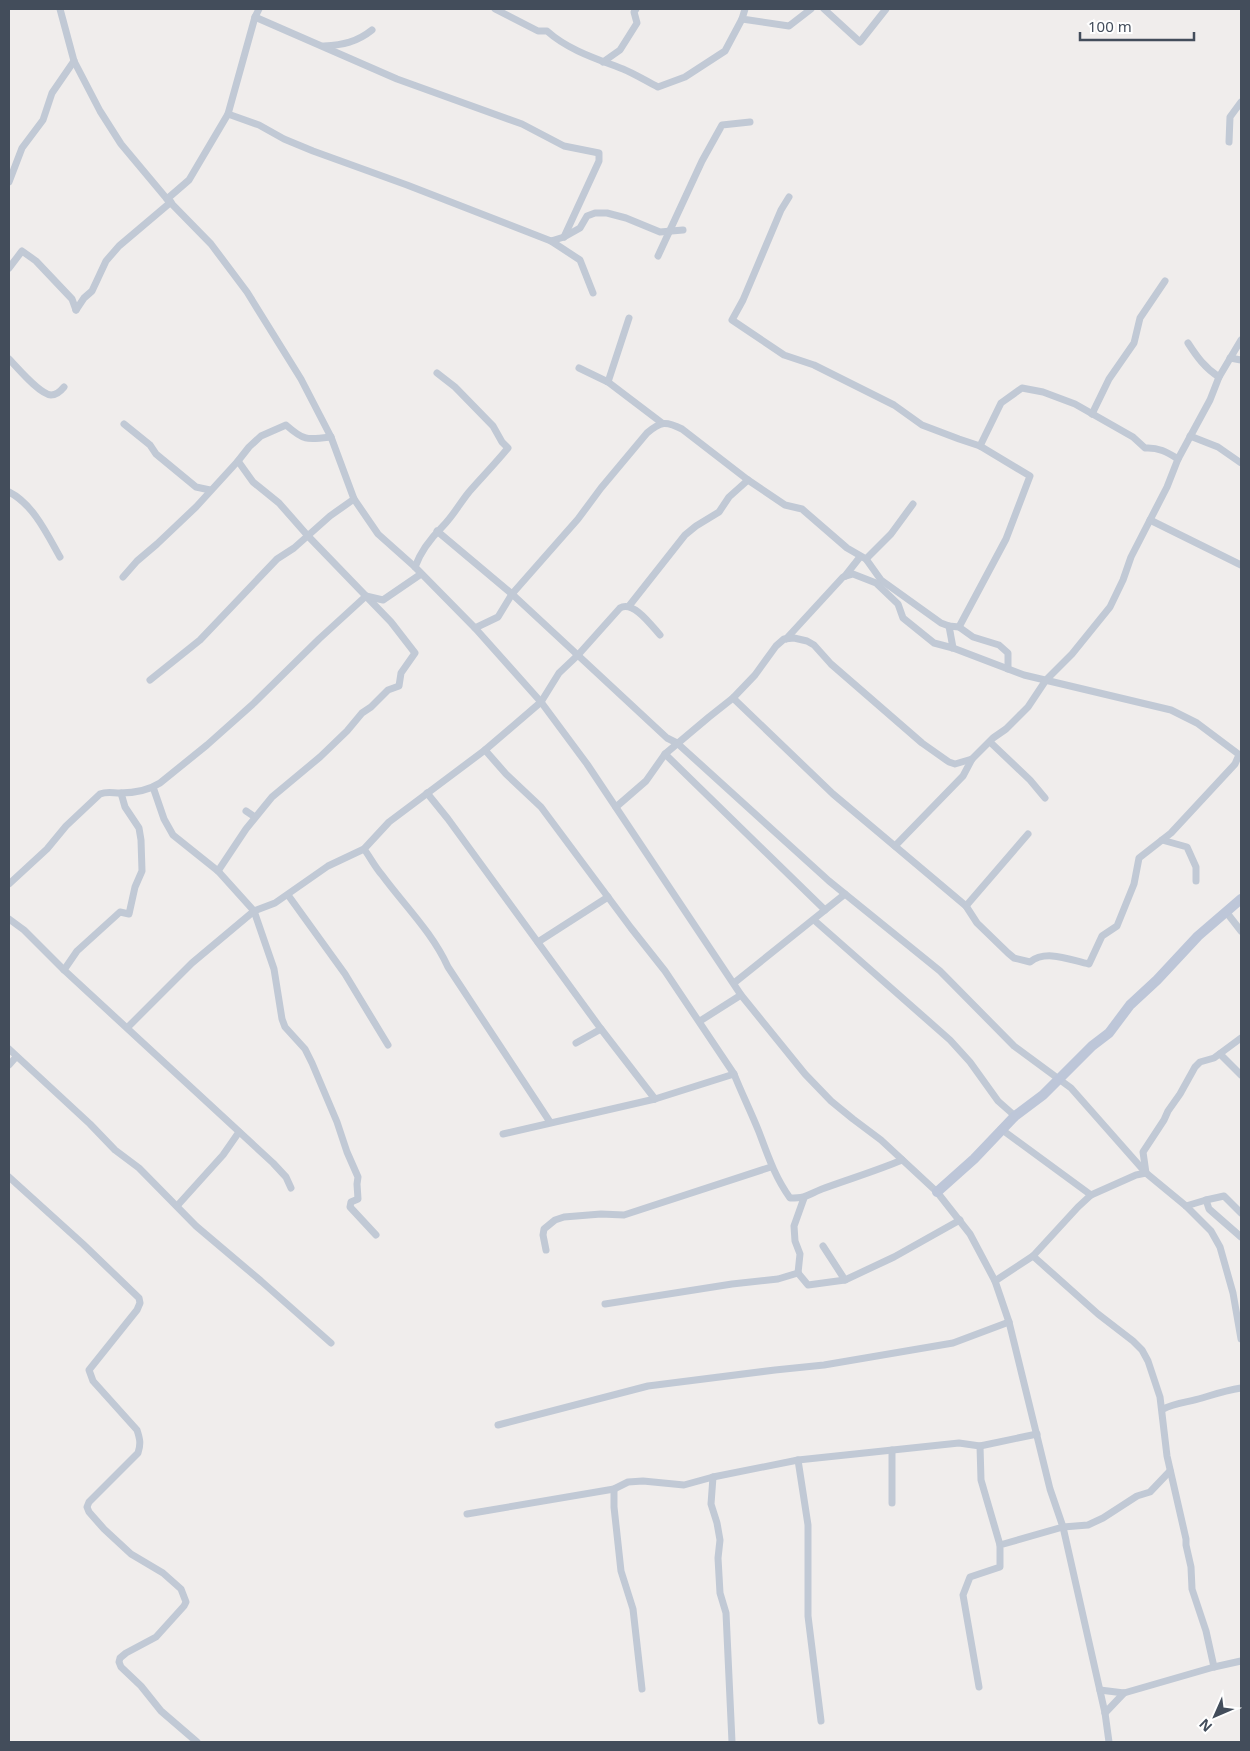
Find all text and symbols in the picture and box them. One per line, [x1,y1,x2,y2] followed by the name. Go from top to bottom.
[1080,10,1194,42] scale bar
[1088,16,1132,36] text: 100 m
[1190,1691,1240,1741] north arrow
[1195,1715,1216,1736] text: N

